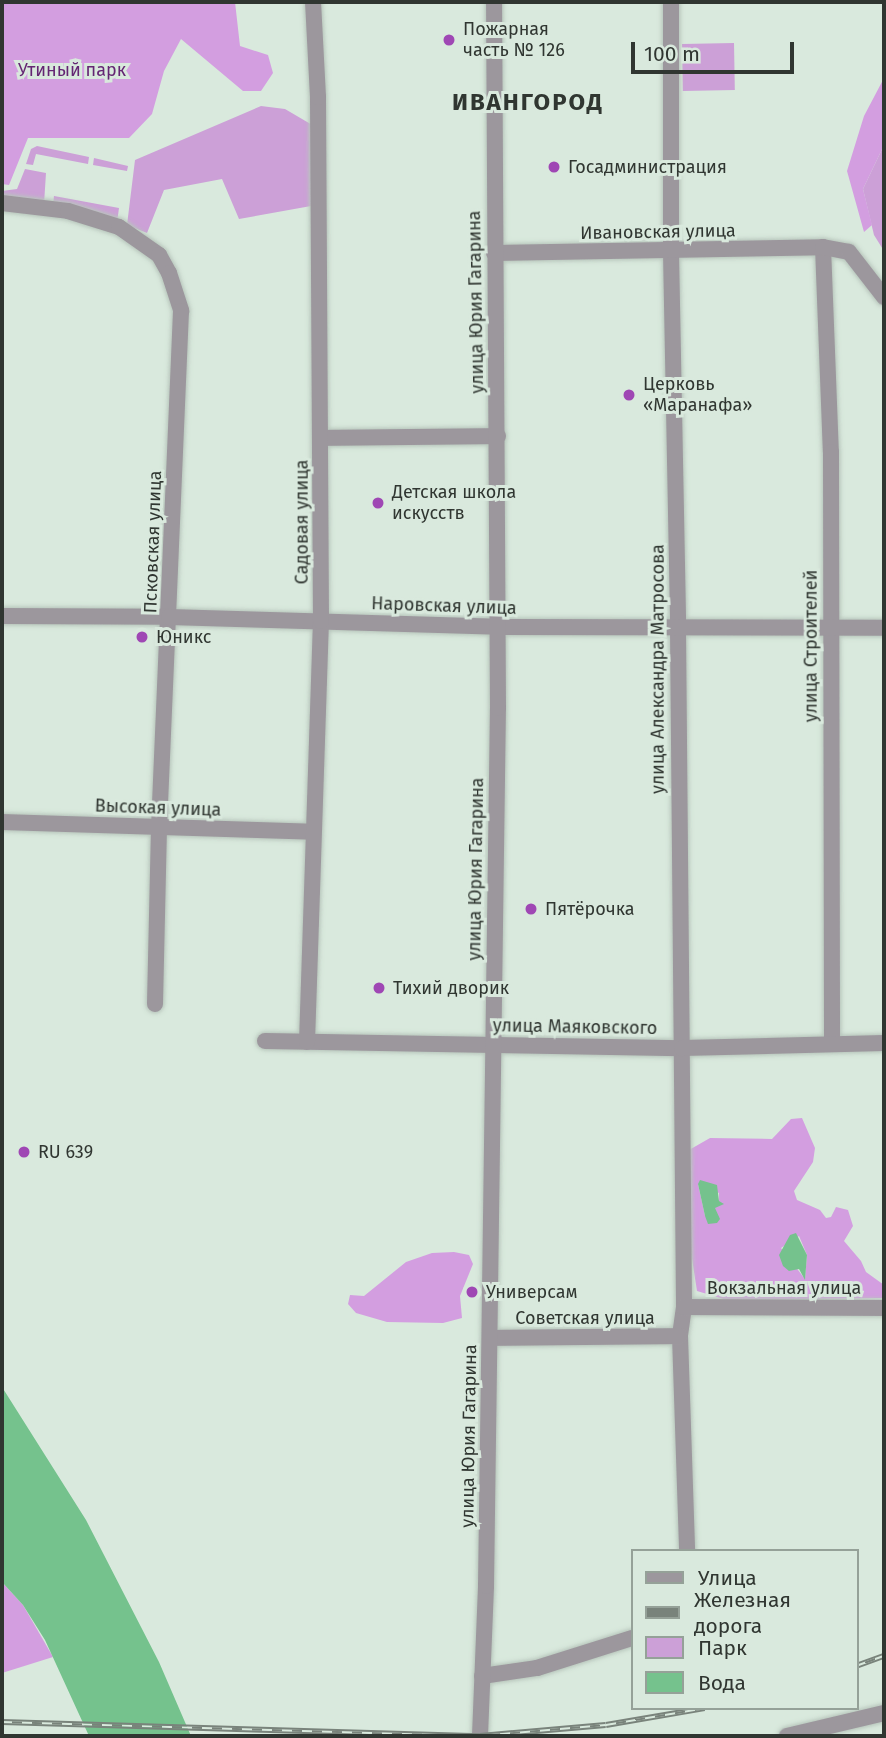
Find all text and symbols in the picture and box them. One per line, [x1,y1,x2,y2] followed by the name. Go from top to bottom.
[463,19,565,61] place label: Пожарная часть № 126
[634,28,797,72] scale bar
[441,32,457,48] marker: Пожарная часть № 126
[644,41,700,67] text: 100 m
[18,59,126,81] park label: Утиный парк
[453,89,603,117] district label: ИВАНГОРОД
[568,156,727,178] place label: Госадминистрация
[546,159,562,175] marker: Госадминистрация
[464,210,488,394] street label: улица Юрия Гагарина
[580,220,736,244] street label: Ивановская улица
[643,374,752,416] place label: Церковь «Маранафа»
[621,387,637,403] marker: Церковь «Маранафа»
[291,460,313,584] street label: Садовая улица
[140,470,166,614] street label: Псковская улица
[392,482,516,524] place label: Детская школа искусств
[370,495,386,511] marker: Детская школа искусств
[647,544,669,794] street label: улица Александра Матросова
[800,570,822,722] street label: улица Строителей
[371,593,517,619] street label: Наровская улица
[156,626,211,648] place label: Юникс
[134,629,150,645] marker: Юникс
[464,777,488,961] street label: улица Юрия Гагарина
[94,795,222,821] street label: Высокая улица
[545,898,635,920] place label: Пятёрочка
[523,901,539,917] marker: Пятёрочка
[393,977,509,999] place label: Тихий дворик
[371,980,387,996] marker: Тихий дворик
[493,1015,657,1039] street label: улица Маяковского
[38,1141,93,1163] place label: RU 639
[16,1144,32,1160] marker: RU 639
[707,1277,861,1299] street label: Вокзальная улица
[486,1281,578,1303] place label: Универсам
[464,1284,480,1300] marker: Универсам
[515,1307,655,1329] street label: Советская улица
[457,1344,481,1528] street label: улица Юрия Гагарина
[630,1549,858,1710] legend
[698,1565,757,1591] text: Улица
[694,1587,791,1639] text: Железная дорога
[698,1635,747,1661] text: Парк
[698,1670,746,1696] text: Вода

